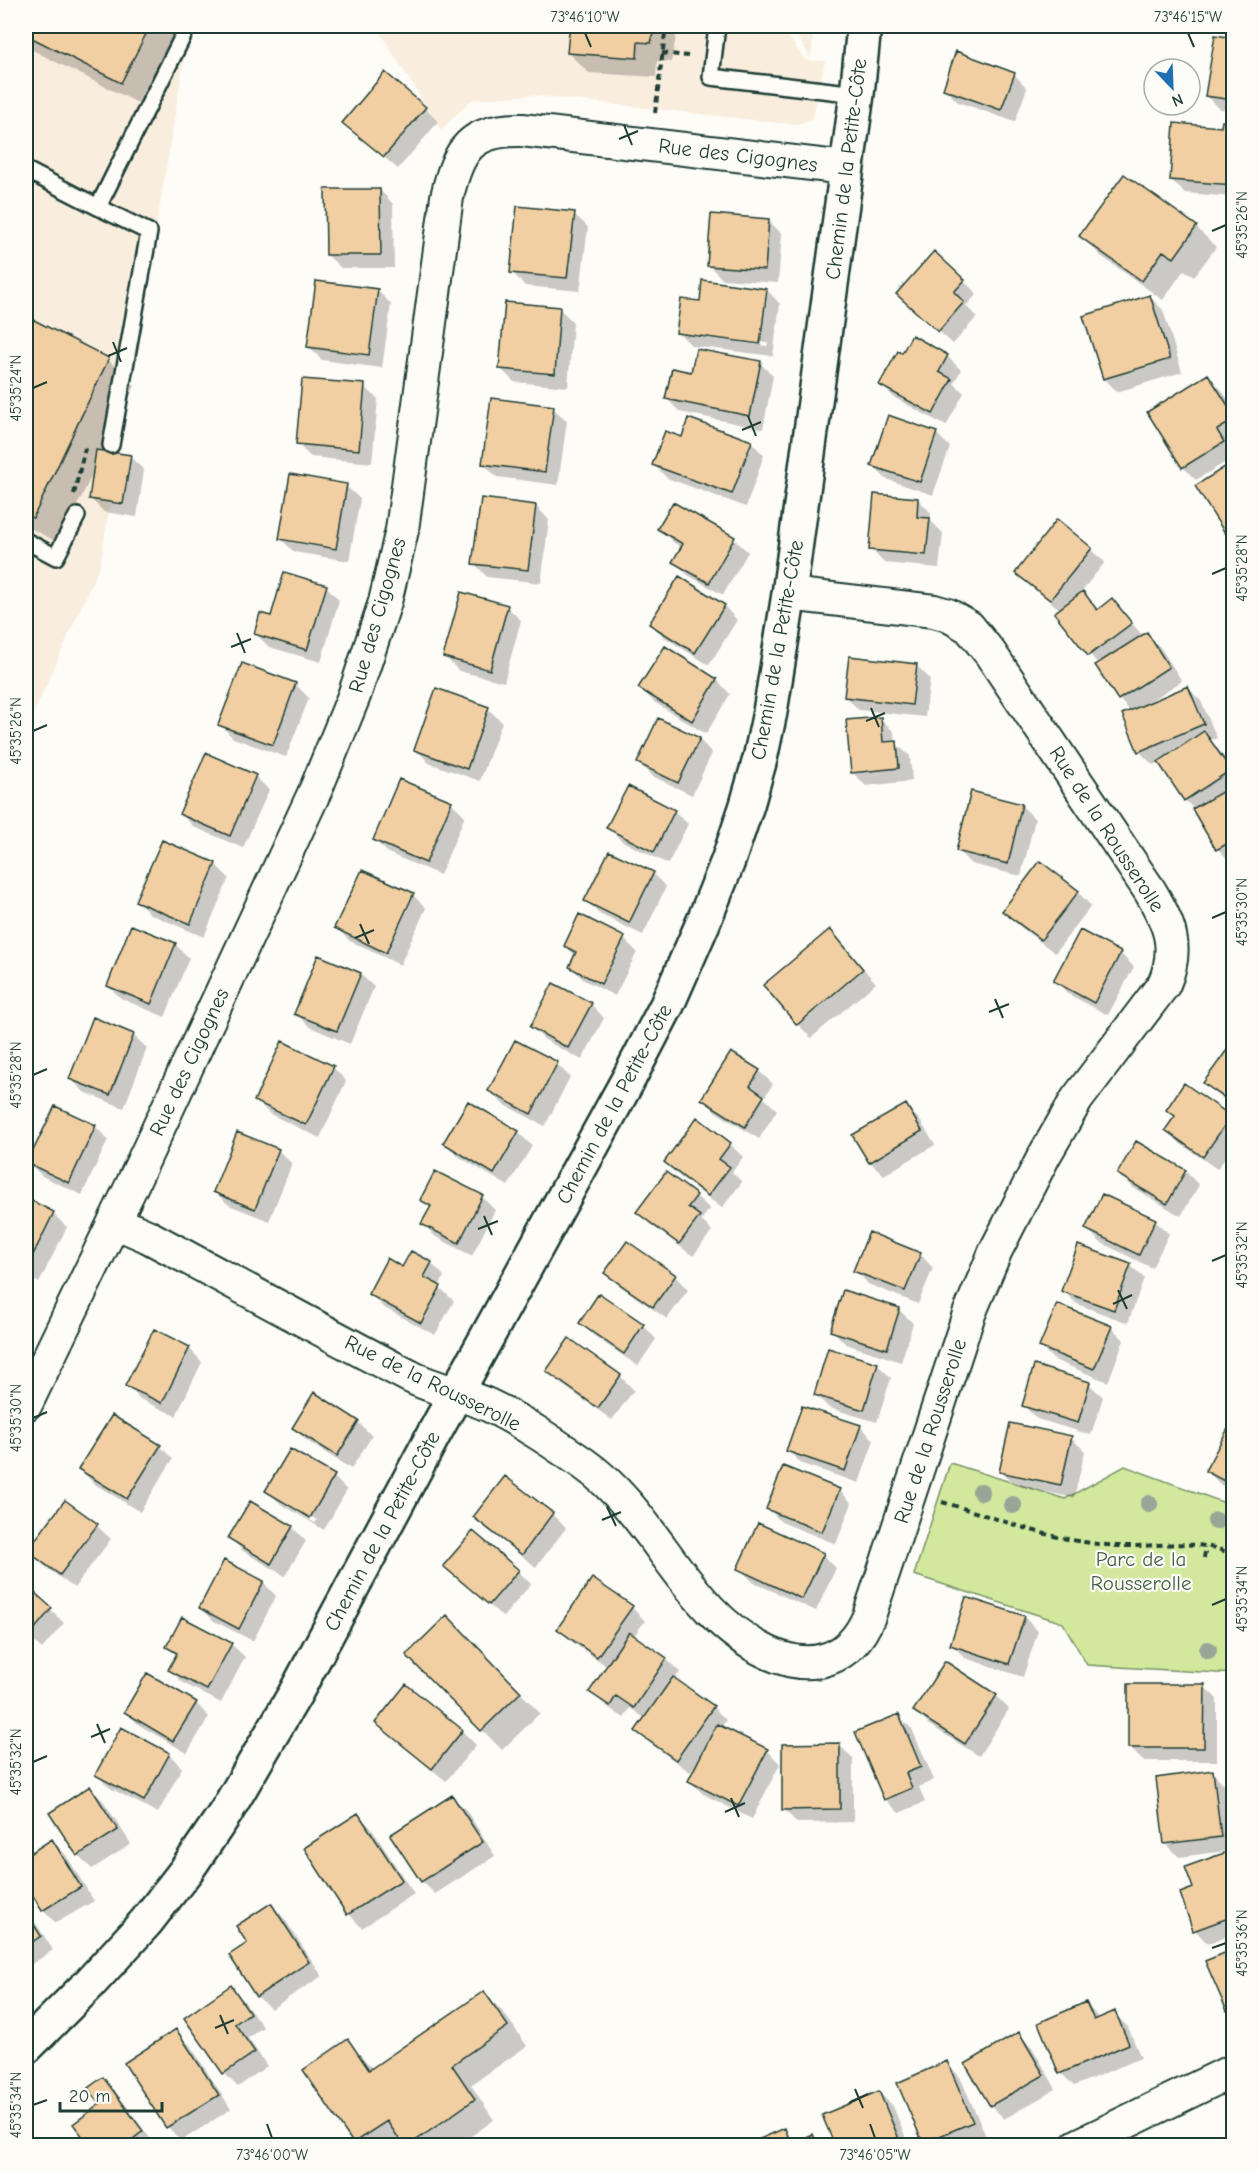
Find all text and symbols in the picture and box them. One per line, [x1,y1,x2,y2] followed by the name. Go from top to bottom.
[551,8,619,26] text: 73°46'10"W
[1154,8,1222,26] text: 73°46'15"W
[821,57,871,281] street label: Chemin de la Petite-Côte
[1142,57,1202,117] north arrow
[1169,90,1186,110] text: N
[657,133,819,177] street label: Rue des Cigognes
[1233,191,1251,259] text: 45°35'26"N
[7,355,25,421] text: 45°35'24"N
[1233,534,1251,602] text: 45°35'28"N
[343,535,411,695] street label: Rue des Cigognes
[746,538,808,762] street label: Chemin de la Petite-Côte
[7,697,25,765] text: 45°35'26"N
[1044,742,1170,916] street label: Rue de la Rousserolle
[1233,878,1251,946] text: 45°35'30"N
[144,984,234,1140] street label: Rue des Cigognes
[551,1000,677,1208] street label: Chemin de la Petite-Côte
[7,1041,25,1109] text: 45°35'28"N
[1233,1221,1251,1289] text: 45°35'32"N
[341,1330,525,1436] street label: Rue de la Rousserolle
[889,1336,971,1526] street label: Rue de la Rousserolle
[7,1384,25,1452] text: 45°35'30"N
[319,1427,445,1635] street label: Chemin de la Petite-Côte
[1091,1547,1191,1595] park label: Parc de la Rousserolle
[1233,1566,1251,1632] text: 45°35'34"N
[7,1728,25,1796] text: 45°35'32"N
[1233,1909,1251,1977] text: 45°35'36"N
[7,2072,25,2138] text: 45°35'34"N
[60,2075,162,2113] scale bar
[69,2086,110,2107] text: 20 m
[236,2146,308,2164] text: 73°46'00"W
[839,2146,911,2164] text: 73°46'05"W

